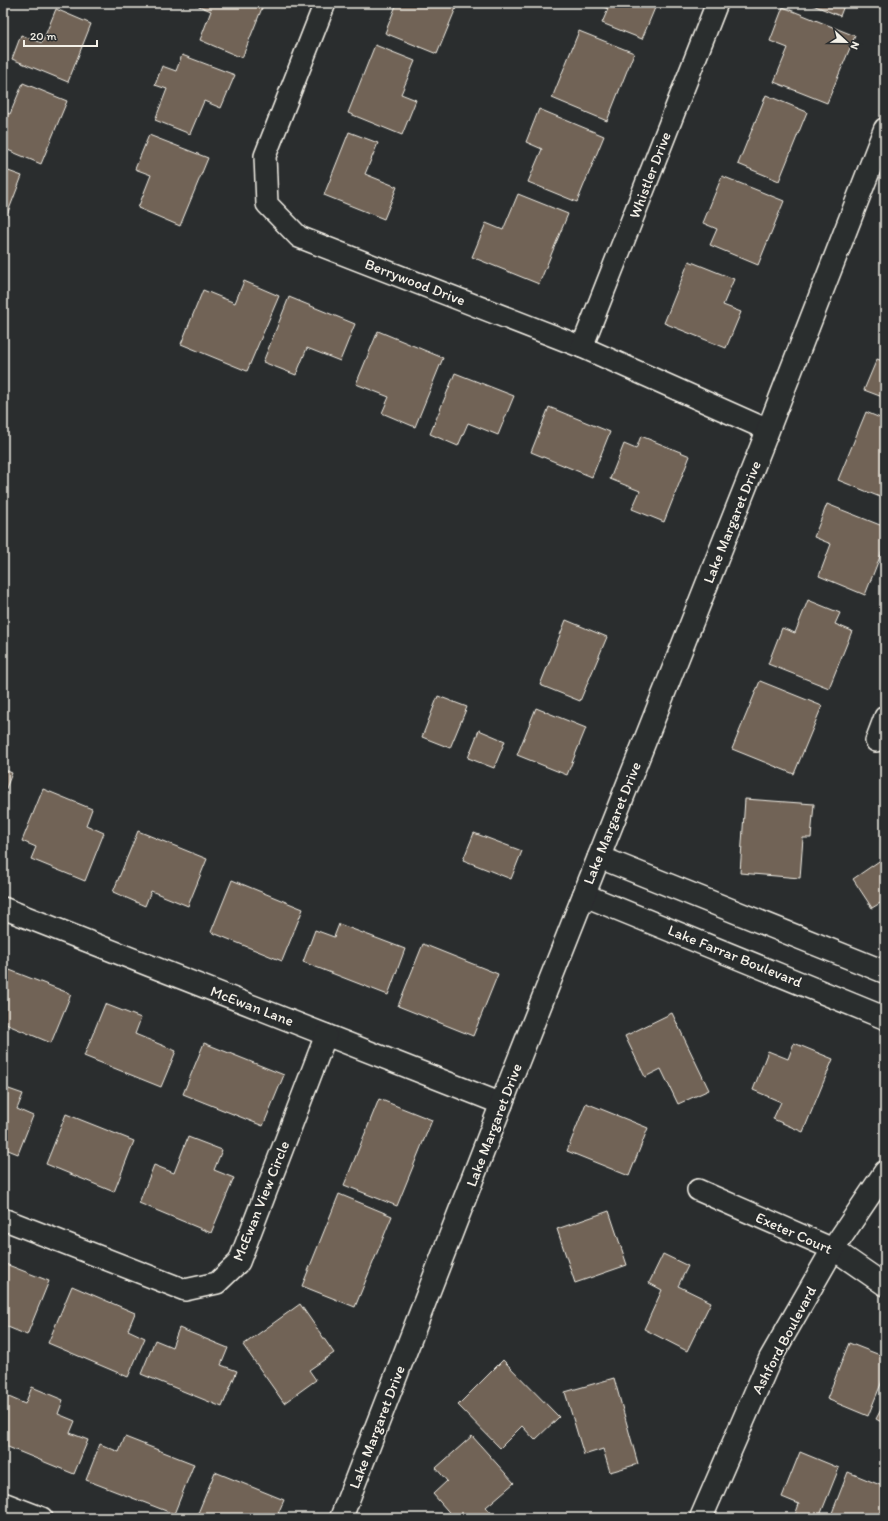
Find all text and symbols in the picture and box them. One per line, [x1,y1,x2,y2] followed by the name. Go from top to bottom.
[24,22,97,48] scale bar
[826,22,866,62] north arrow
[30,29,57,43] text: 20 m
[847,40,862,51] text: N
[625,129,675,221] street label: Whistler Drive
[362,255,468,309] street label: Berrywood Drive
[699,458,765,586] street label: Lake Margaret Drive
[579,759,645,887] street label: Lake Margaret Drive
[665,921,805,991] street label: Lake Farrar Boulevard
[208,982,296,1030] street label: McEwan Lane
[462,1061,526,1189] street label: Lake Margaret Drive
[229,1138,293,1264] street label: McEwan View Circle
[753,1208,835,1258] street label: Exeter Court
[748,1283,820,1397] street label: Ashford Boulevard
[345,1363,409,1491] street label: Lake Margaret Drive

